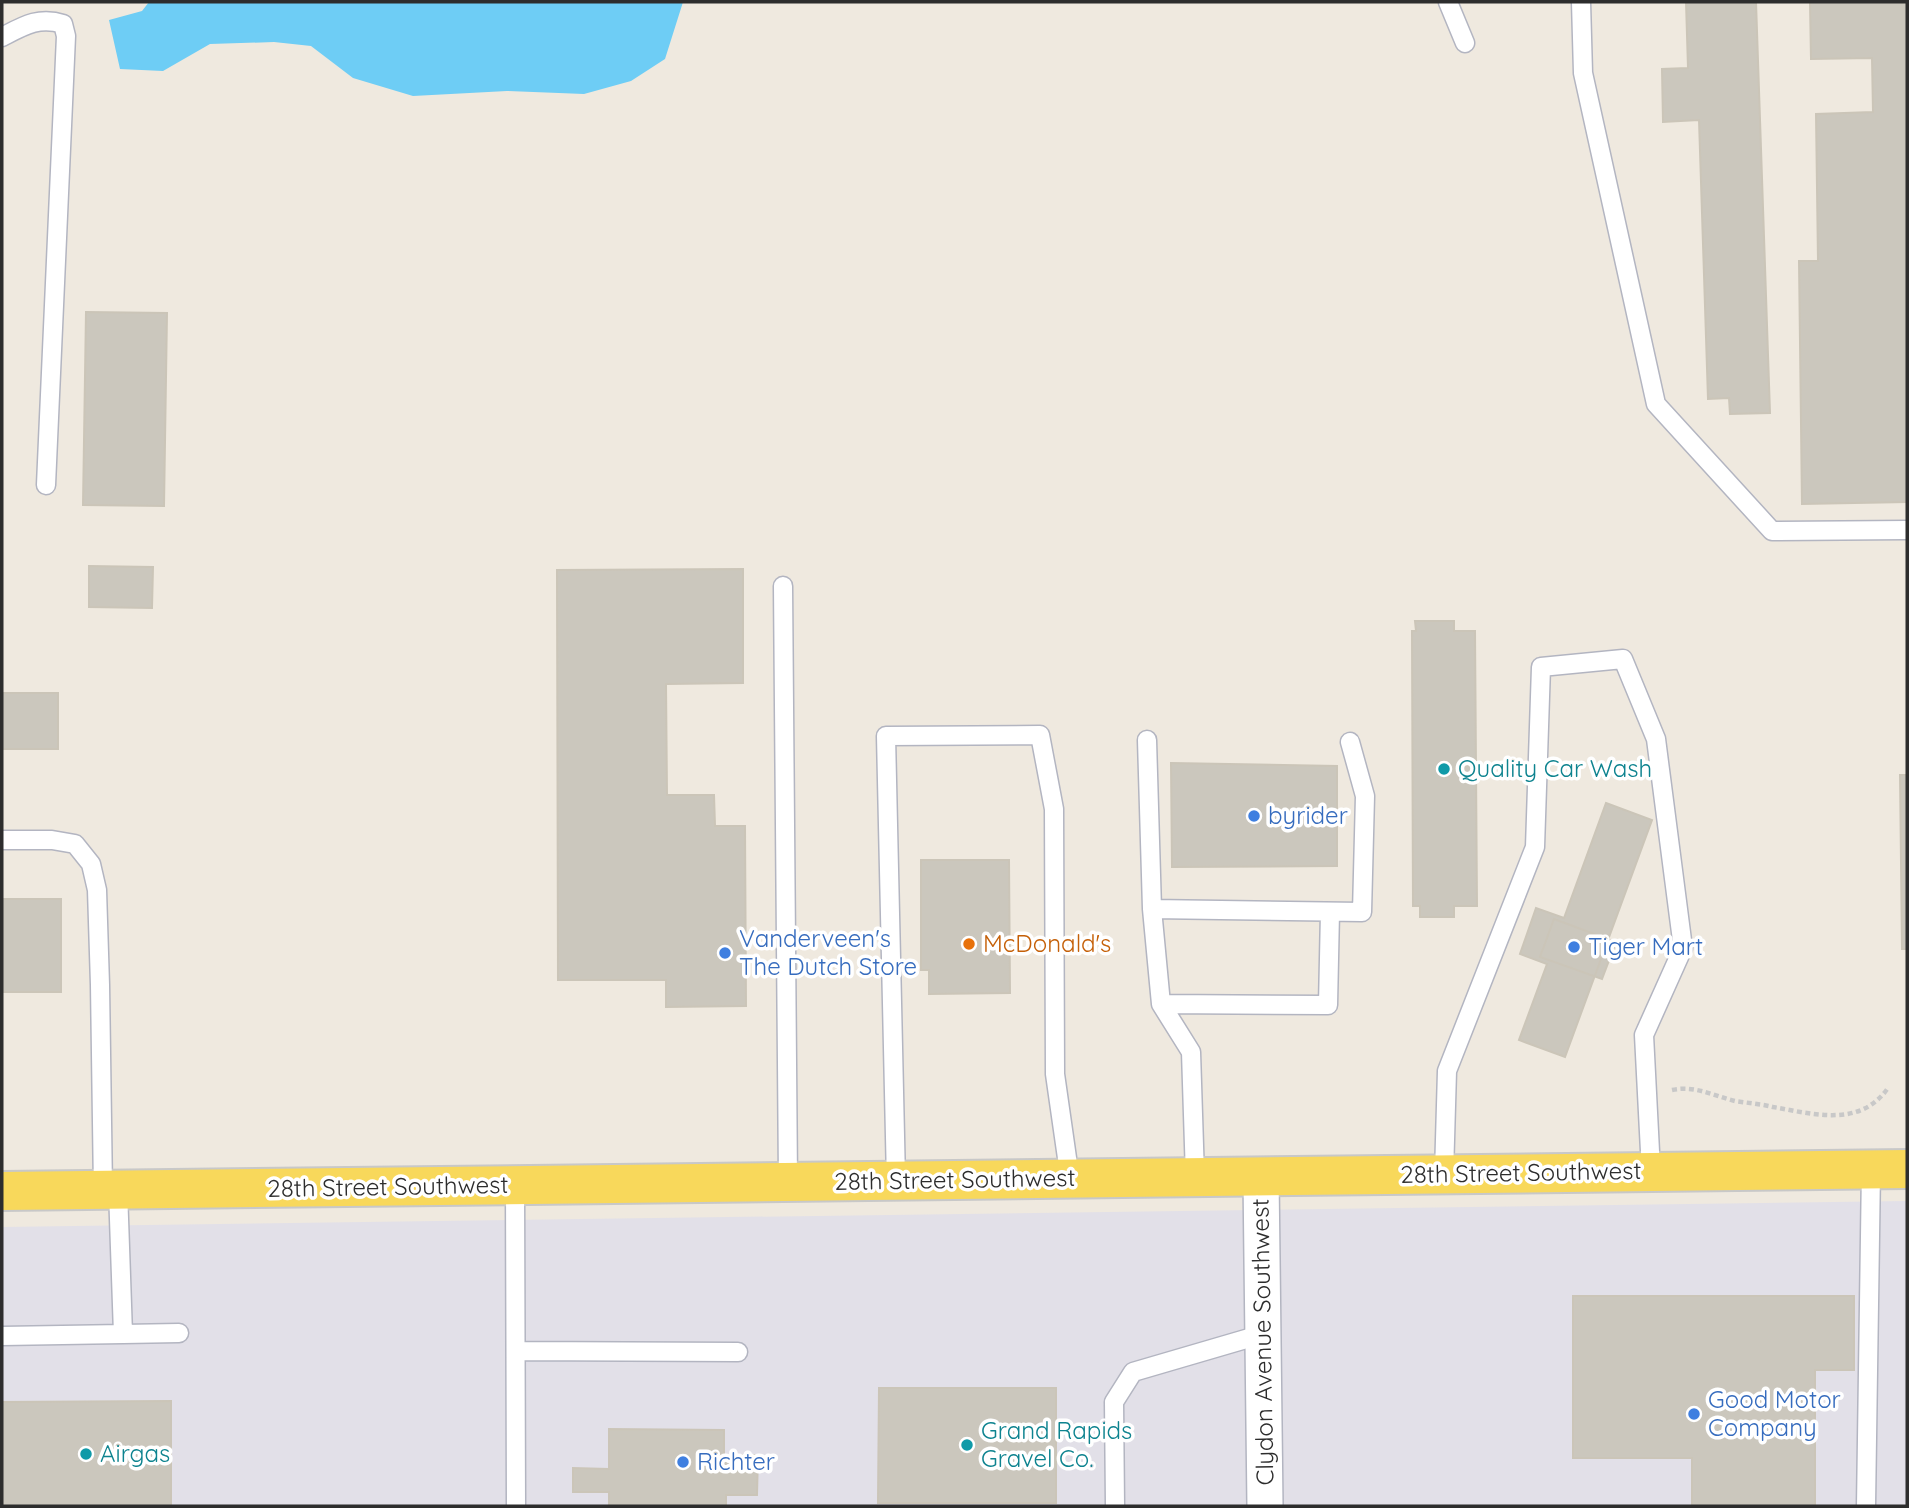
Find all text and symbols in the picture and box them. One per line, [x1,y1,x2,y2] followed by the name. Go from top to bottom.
[1458,753,1652,783] place label: Quality Car Wash
[1436,761,1452,777] marker: Quality Car Wash
[1268,800,1348,830] place label: byrider
[1246,808,1262,824] marker: byrider
[739,923,917,981] place label: Vanderveen's The Dutch Store
[983,928,1111,958] place label: McDonald's
[1588,931,1703,961] place label: Tiger Mart
[961,936,977,952] marker: McDonald's
[1566,939,1582,955] marker: Tiger Mart
[717,945,733,961] marker: Vanderveen's The Dutch Store
[1400,1155,1642,1189] street label: 28th Street Southwest
[834,1162,1076,1196] street label: 28th Street Southwest
[267,1169,509,1203] street label: 28th Street Southwest
[1244,1198,1280,1486] street label: Clydon Avenue Southwest
[1708,1384,1841,1442] place label: Good Motor Company
[1686,1406,1702,1422] marker: Good Motor Company
[981,1415,1132,1473] place label: Grand Rapids Gravel Co.
[959,1437,975,1453] marker: Grand Rapids Gravel Co.
[100,1438,170,1468] place label: Airgas
[78,1446,94,1462] marker: Airgas
[697,1446,775,1476] place label: Richter
[675,1454,691,1470] marker: Richter

